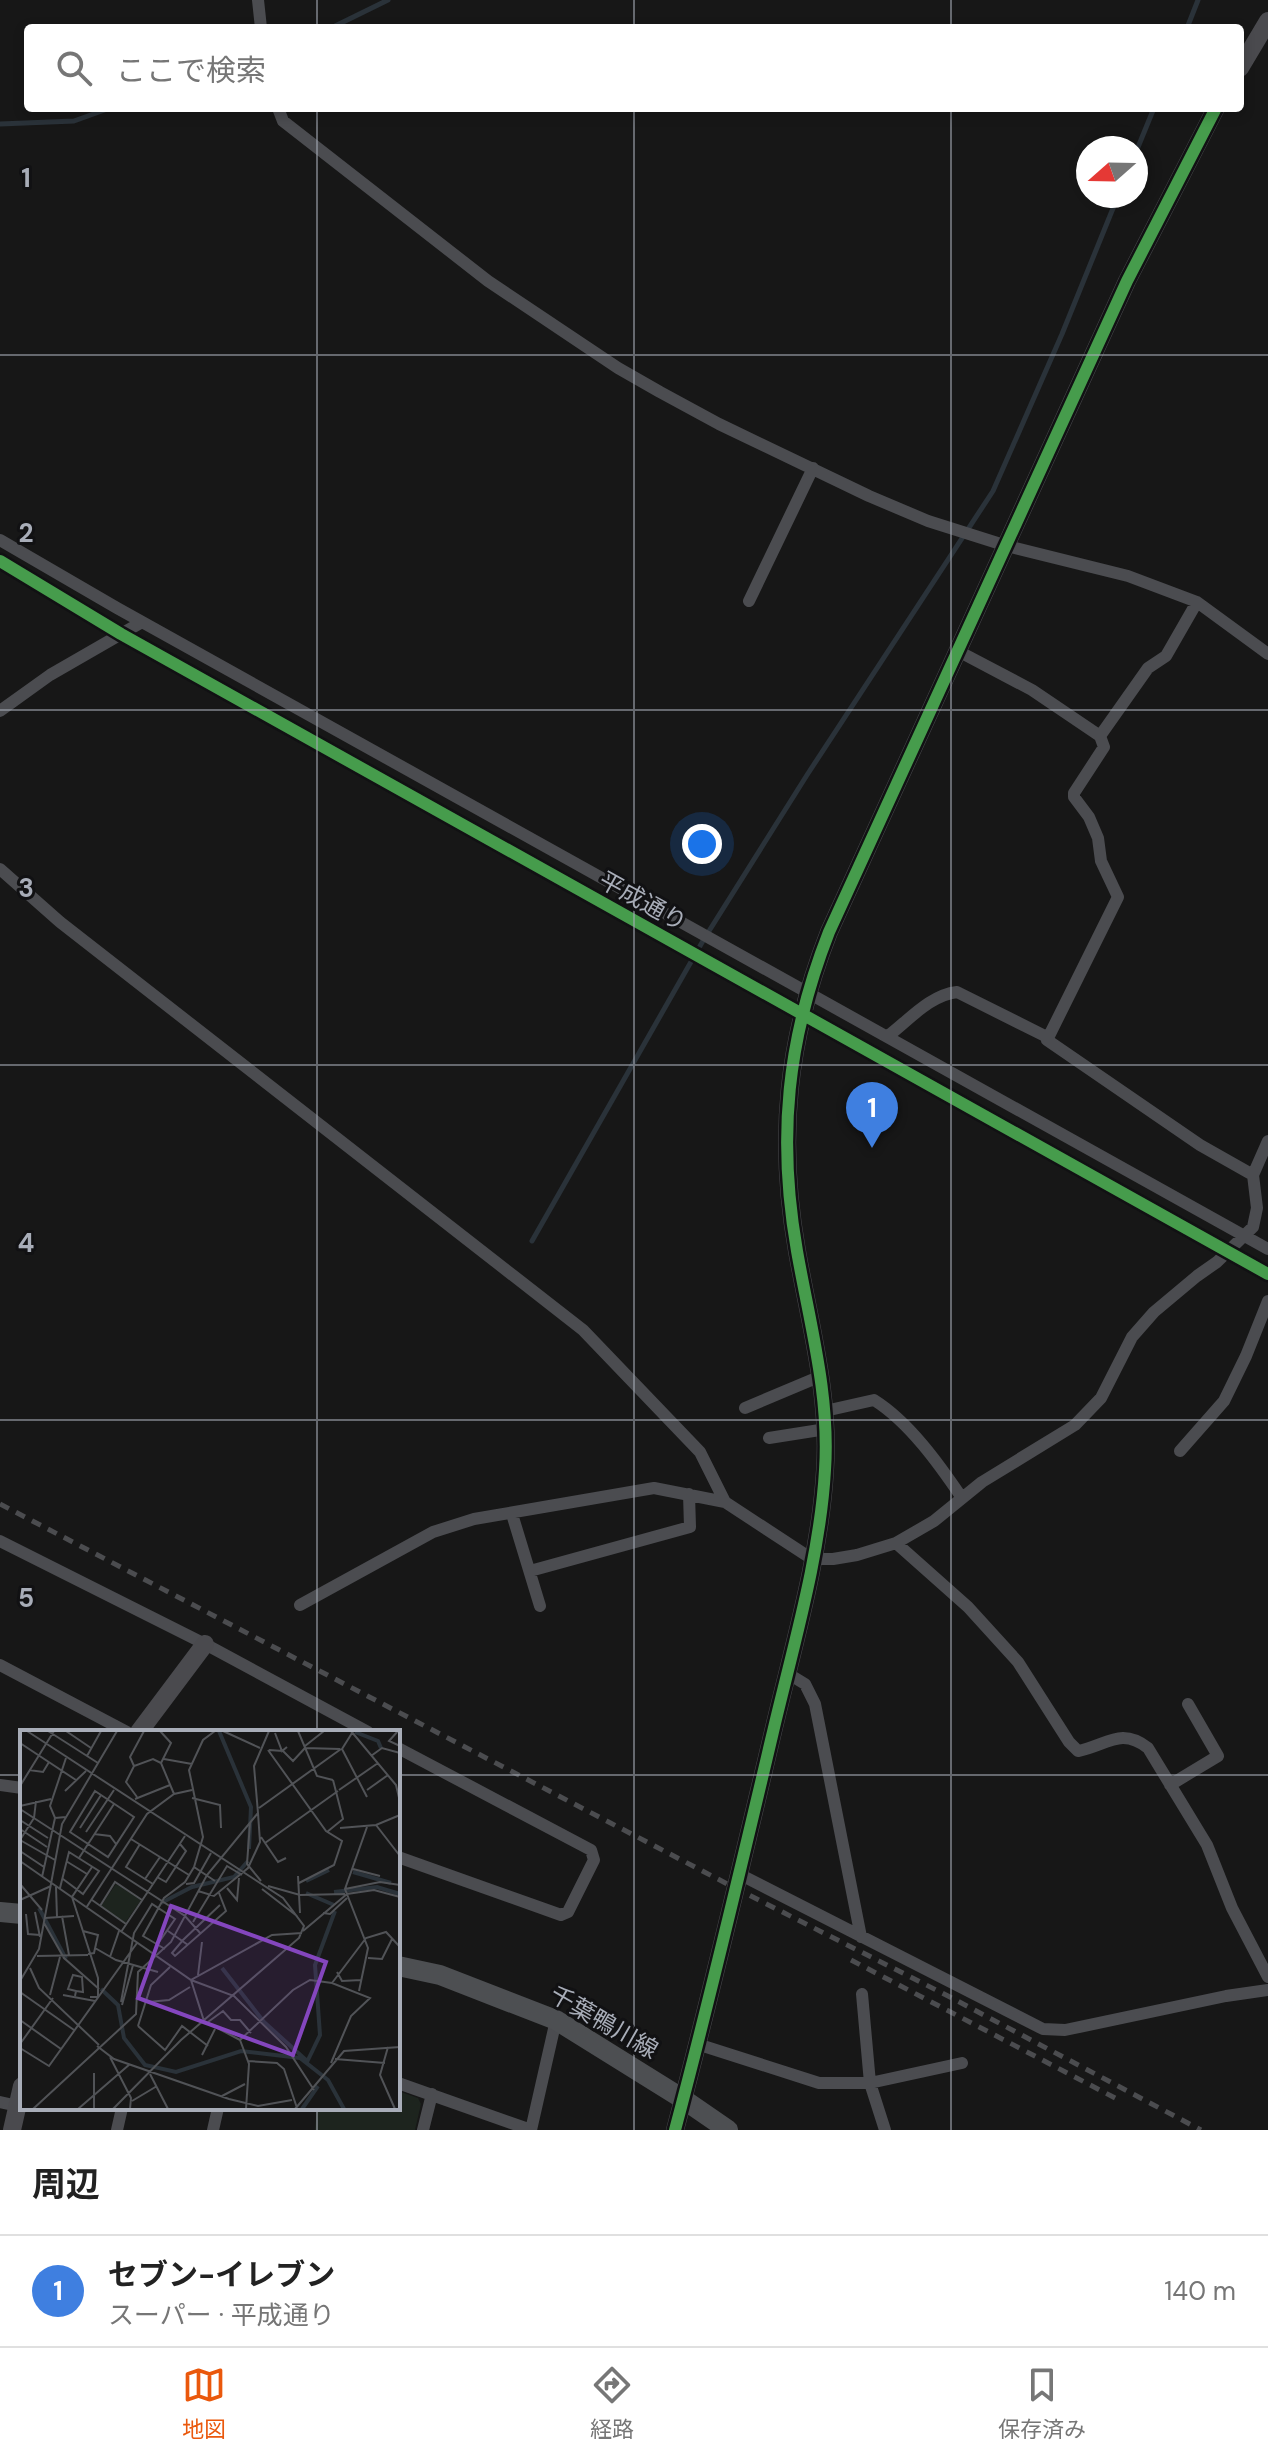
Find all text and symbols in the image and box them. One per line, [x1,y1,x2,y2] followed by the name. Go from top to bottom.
[24,24,1244,112] search box
[52,46,96,90] icon: search
[116,51,266,90] text: ここで検索
[1076,136,1148,208] north arrow
[21,161,31,195] text: 1
[18,516,34,550] text: 2
[682,824,722,864] your location
[594,864,692,938] street label: 平成通り
[18,871,34,905] text: 3
[846,1082,898,1148] pin: 1
[18,1226,34,1260] text: 4
[18,1581,34,1615] text: 5
[20,1730,400,2110] inset map
[544,1979,664,2065] street label: 千葉鴨川線
[32,2162,100,2207] text: 周辺
[108,2255,335,2294] text: セブン-イレブン
[53,2274,63,2308] text: 1
[1164,2274,1236,2308] text: 140 m
[108,2298,335,2332] text: スーパー · 平成通り
[182,2363,226,2444] tab: 地図
[590,2363,634,2444] tab: 経路
[998,2363,1086,2444] tab: 保存済み

